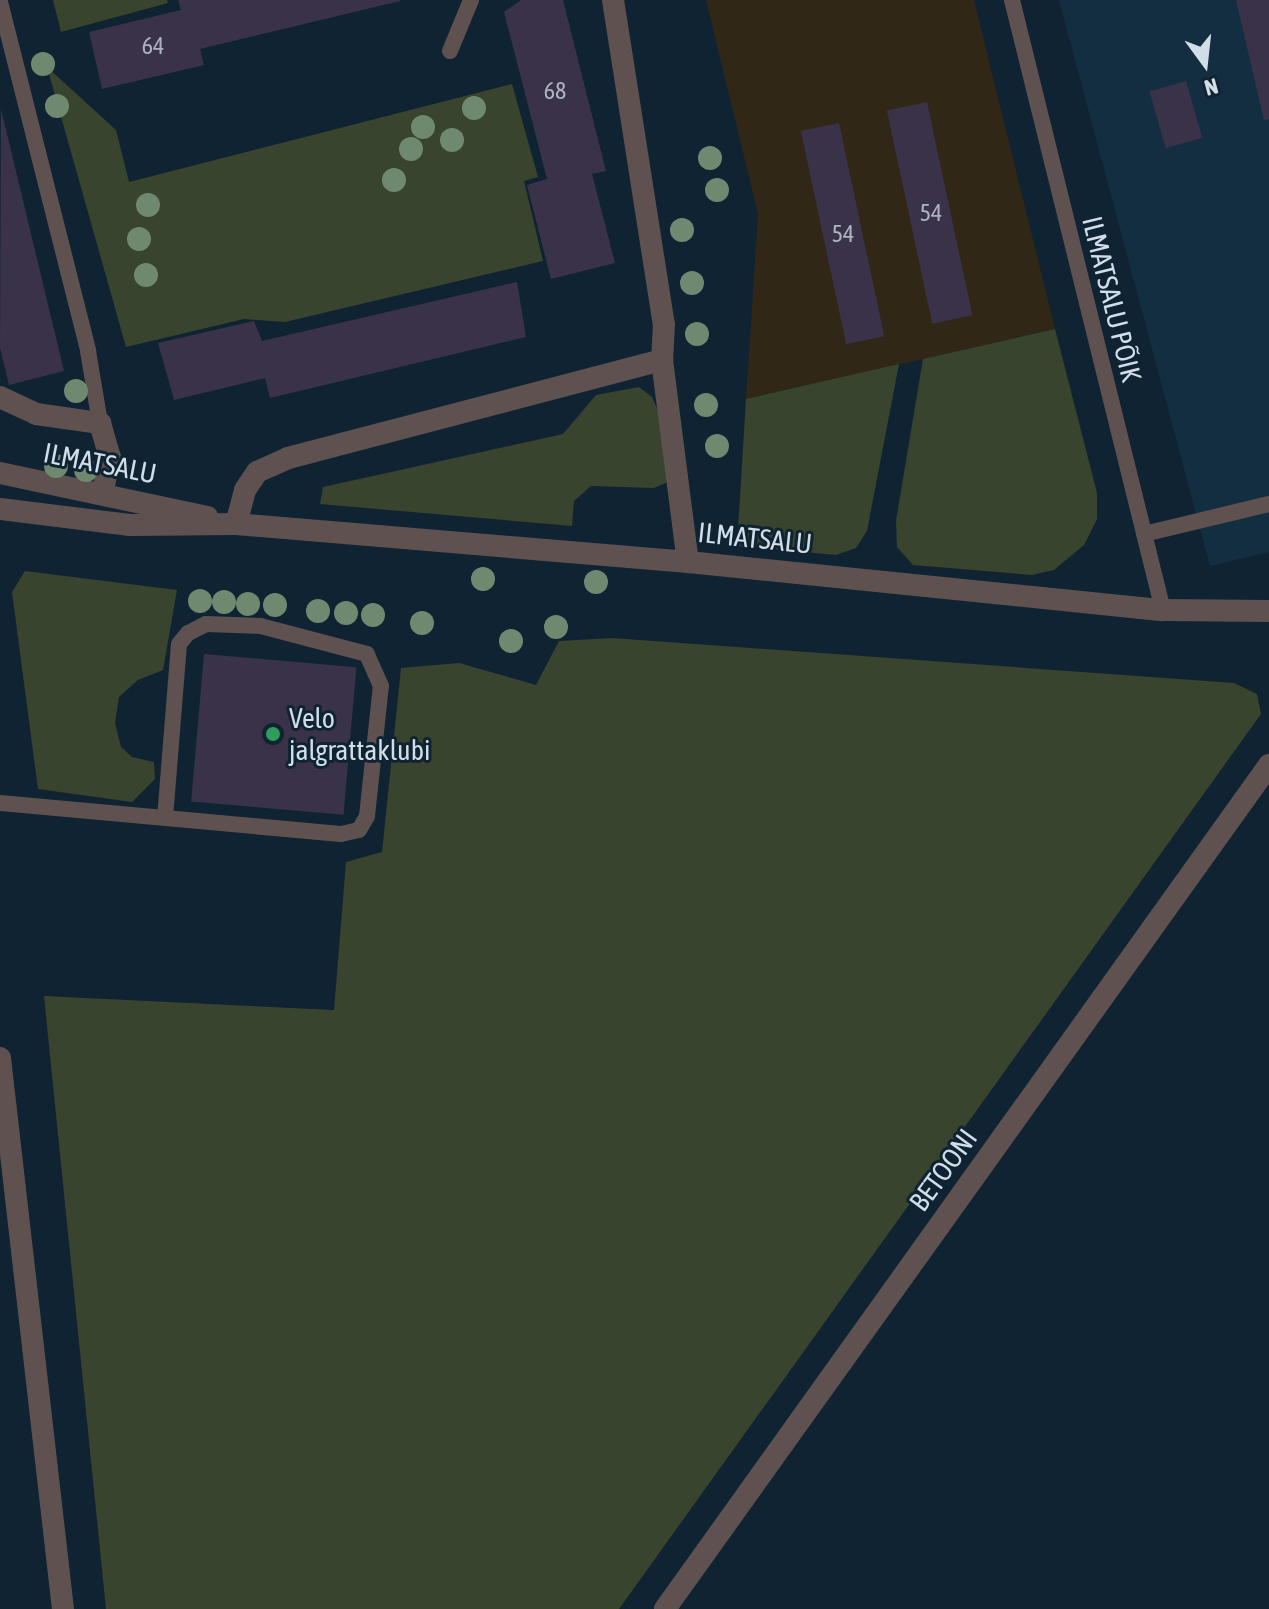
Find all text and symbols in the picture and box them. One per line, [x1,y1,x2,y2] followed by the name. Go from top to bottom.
[1165,24,1245,104] north arrow
[142,32,164,60] house number: 64
[1202,73,1221,101] text: N
[544,77,566,105] house number: 68
[920,199,942,227] house number: 54
[1075,213,1149,385] street label: ILMATSALU PÕIK
[832,220,854,248] house number: 54
[41,436,159,490] street label: ILMATSALU
[696,515,814,561] street label: ILMATSALU
[289,701,430,767] place label: Velo jalgrattaklubi
[264,725,282,743] marker: Velo jalgrattaklubi
[902,1122,984,1218] street label: BETOONI

